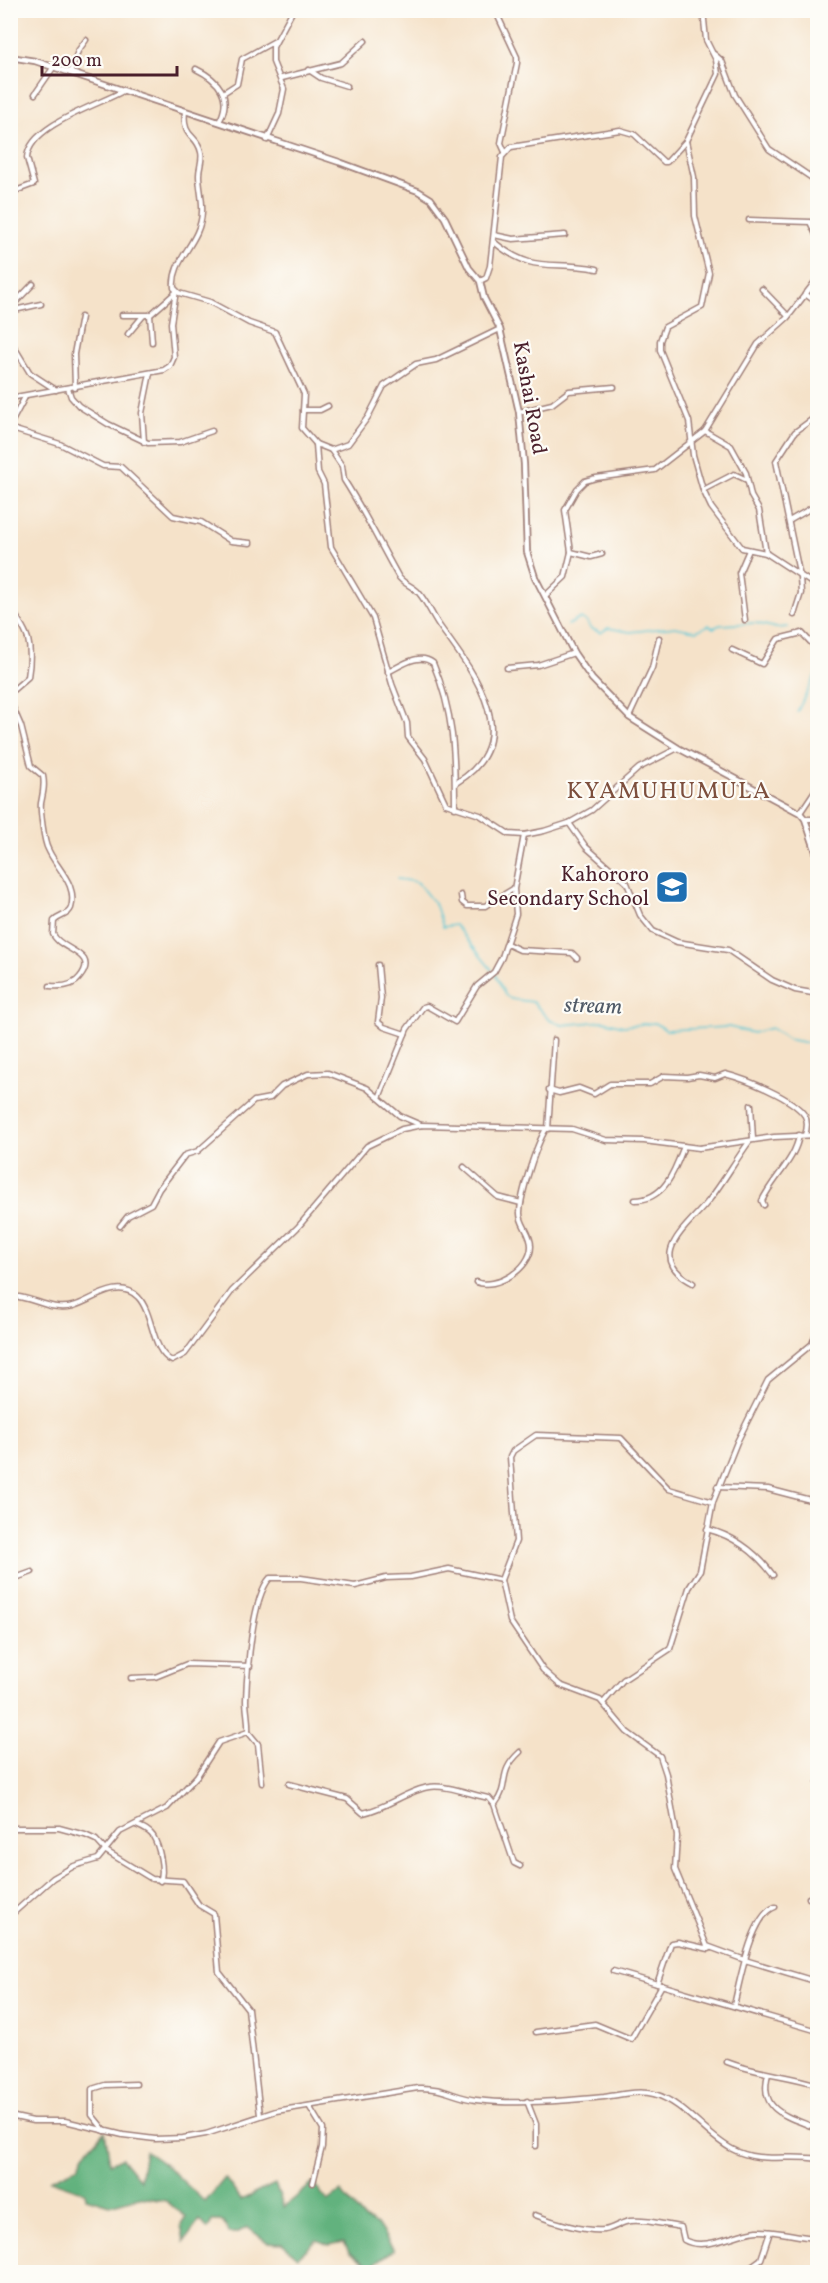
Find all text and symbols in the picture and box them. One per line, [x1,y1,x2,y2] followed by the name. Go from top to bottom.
[42,39,177,77] scale bar
[51,49,102,74] text: 200 m
[505,339,553,457] street label: Kashai Road
[567,775,771,809] district label: KYAMUHUMULA
[487,861,649,914] place label: Kahororo Secondary School
[654,869,690,905] school or university icon: Kahororo Secondary School
[563,990,623,1024] water label: stream

